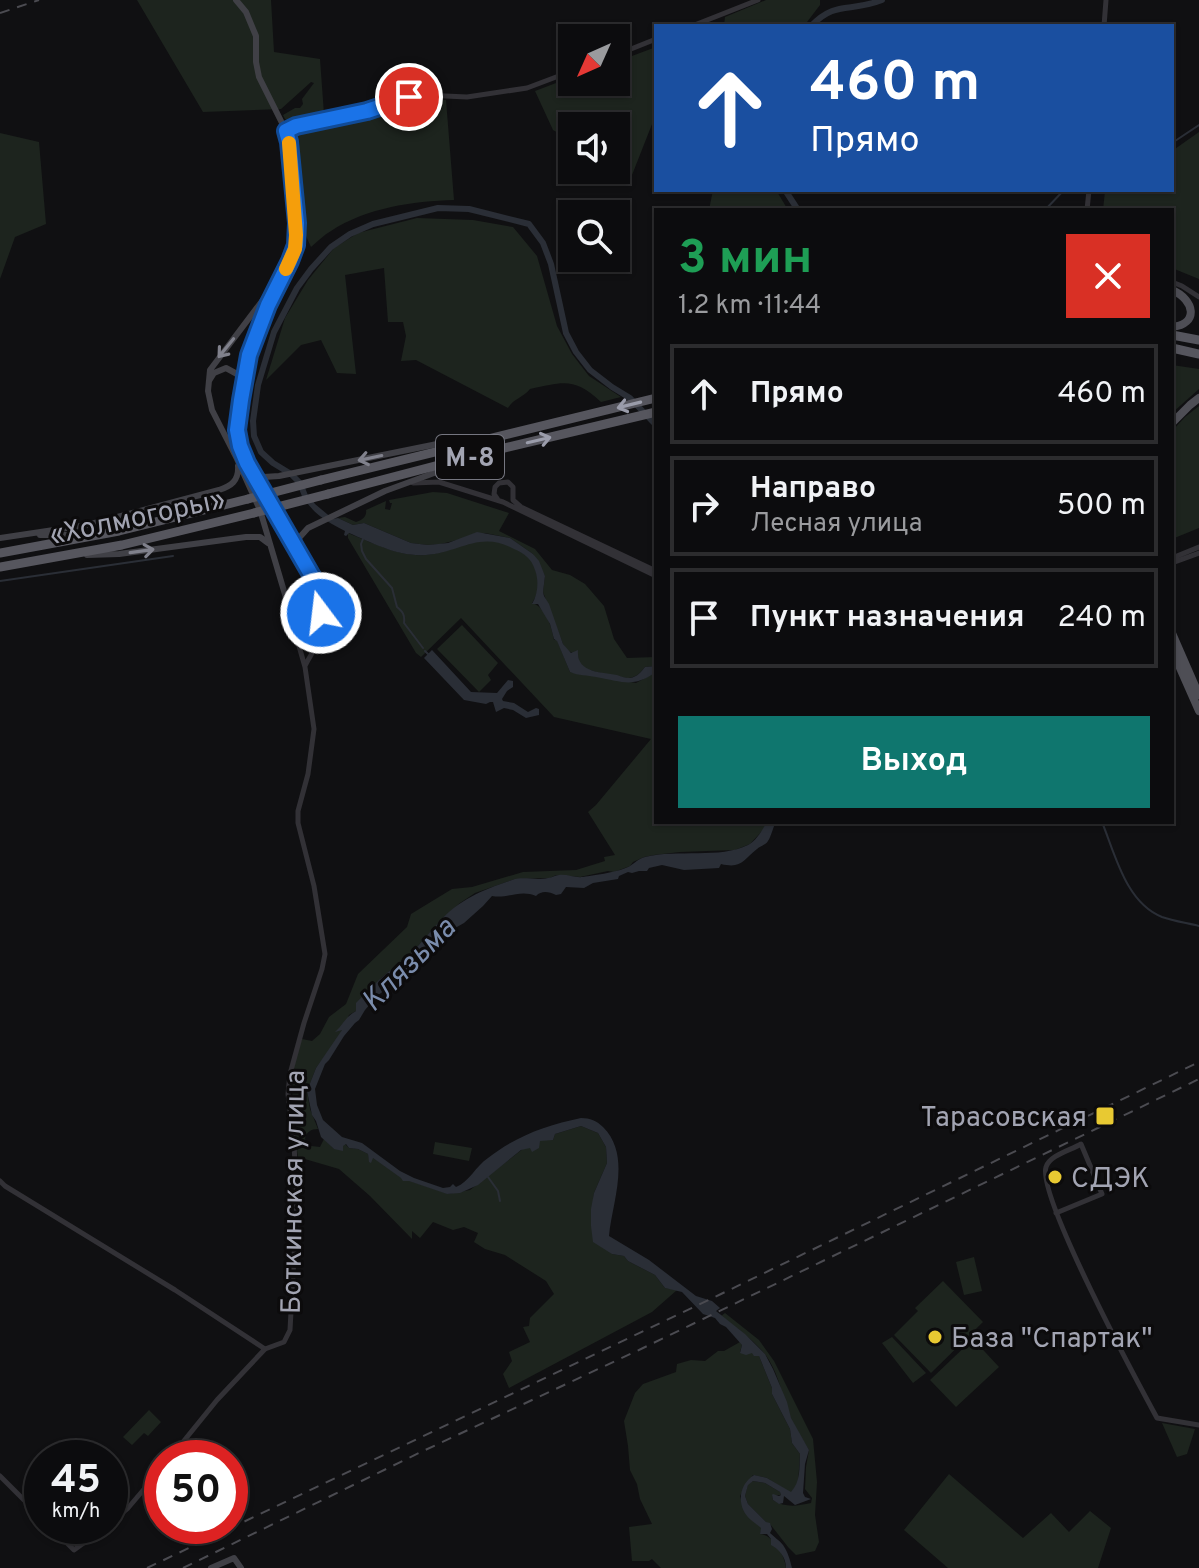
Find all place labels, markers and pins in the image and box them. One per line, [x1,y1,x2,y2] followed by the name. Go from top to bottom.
[375,63,443,131] pin
[921,1101,1087,1137] place label: Тарасовская
[1094,1105,1116,1127] marker: Тарасовская
[1071,1162,1150,1198] place label: СДЭК
[1046,1168,1064,1186] marker: СДЭК
[951,1322,1153,1358] place label: База "Спартак"
[926,1328,944,1346] marker: База "Спартак"

